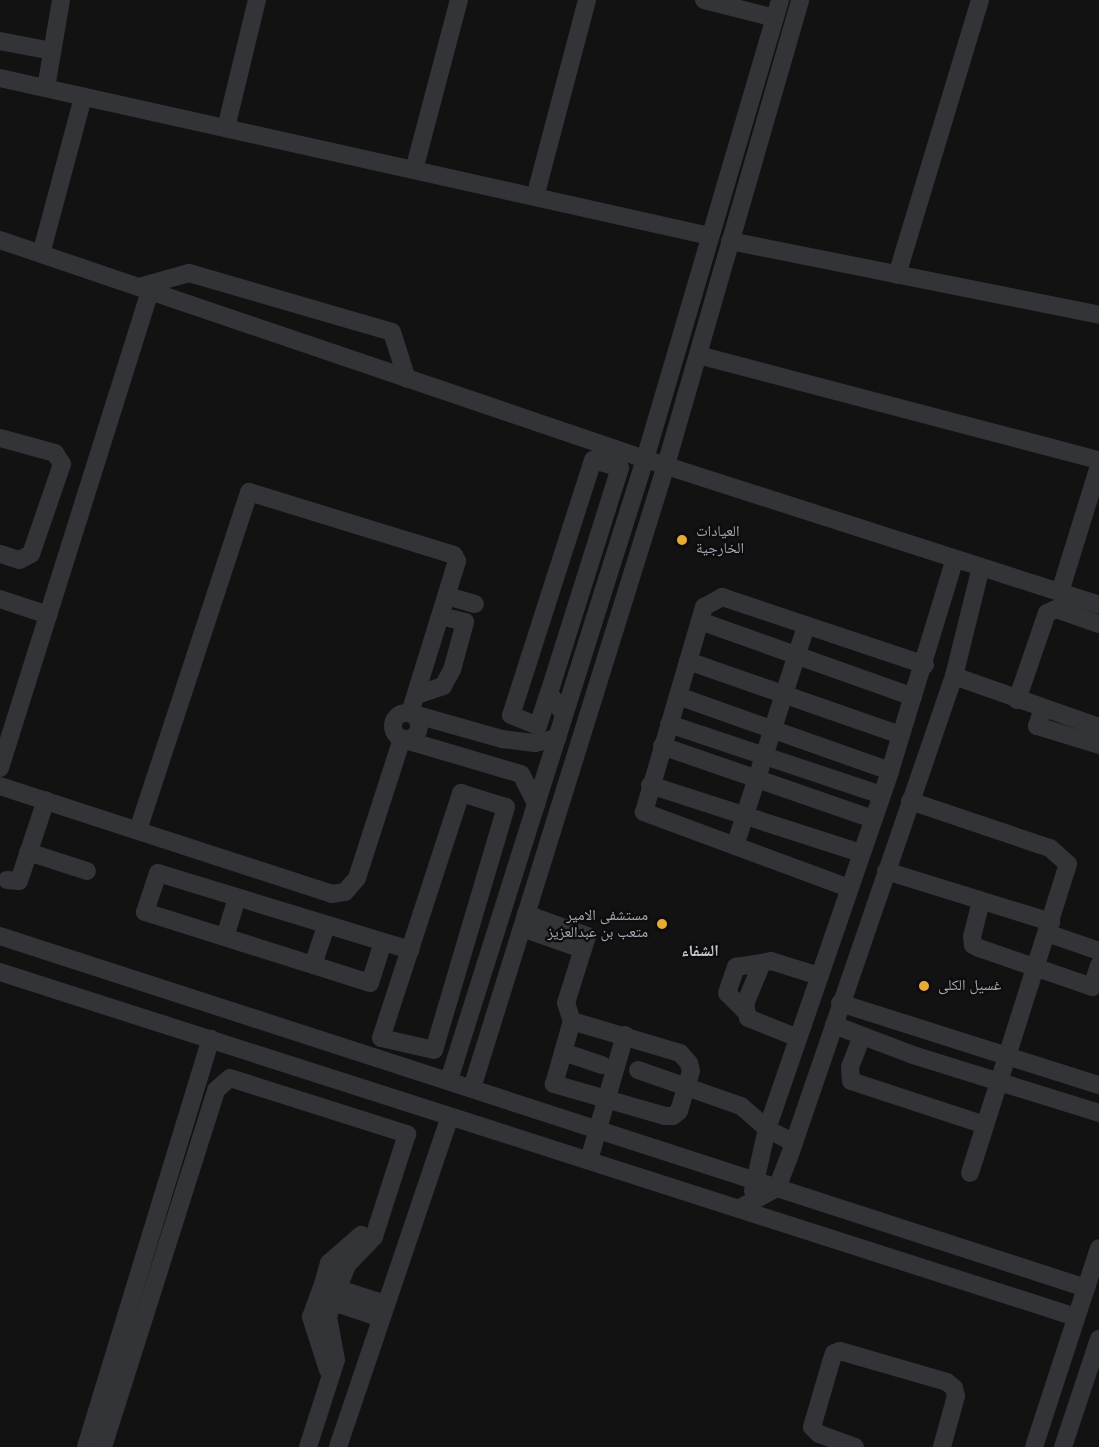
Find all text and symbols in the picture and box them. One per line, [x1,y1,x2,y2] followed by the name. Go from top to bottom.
[696,522,744,557] place label: العيادات الخارجية
[673,531,691,549] marker: العيادات الخارجية
[547,906,648,941] place label: مستشفى الامير متعب بن عبدالعزيز
[653,915,671,933] marker: مستشفى الامير متعب بن عبدالعزيز
[681,941,719,961] district label: الشفاء
[915,977,933,995] marker: غسيل الكلى
[938,977,1001,995] place label: غسيل الكلى

